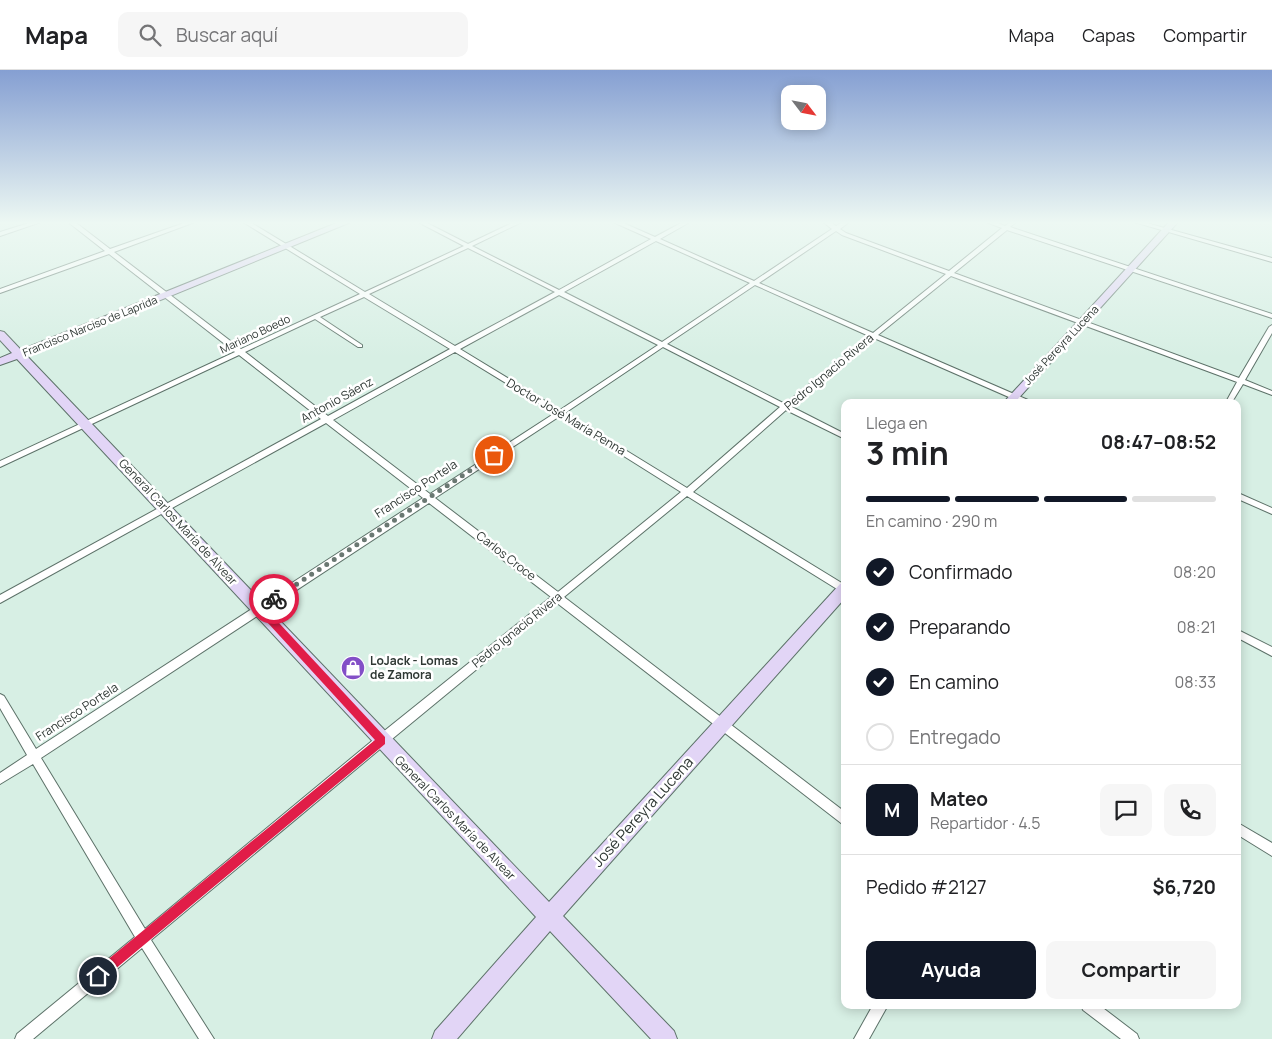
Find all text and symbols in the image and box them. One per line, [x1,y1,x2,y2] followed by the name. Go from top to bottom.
[118,12,468,57] search box
[25,18,88,51] text: Mapa
[136,21,164,49] icon: search
[176,22,278,48] text: Buscar aquí
[1008,23,1054,47] text: Mapa
[1082,23,1135,47] text: Capas
[1163,23,1247,47] text: Compartir
[781,85,826,130] north arrow
[781,85,826,130] map controls
[20,292,159,359] street label: Francisco Narciso de Laprida
[1020,302,1102,388] street label: José Pereyra Lucena
[217,311,293,356] street label: Mariano Boedo
[781,329,877,414] street label: Pedro Ignacio Rivera
[298,373,376,426] street label: Antonio Sáenz
[503,374,629,459] street label: Doctor José María Penna
[866,412,927,434] text: Llega en
[1101,429,1216,455] text: 08:47–08:52
[866,431,949,475] text: 3 min
[473,434,515,476] pin
[480,441,508,469] icon: bag
[115,455,242,589] street label: General Carlos María de Alvear
[371,456,460,522] street label: Francisco Portela
[866,510,997,532] text: En camino · 290 m
[473,527,540,584] street label: Carlos Croce
[866,558,894,586] icon: check
[909,559,1013,585] text: Confirmado
[1173,561,1216,583] text: 08:20
[249,574,299,624] courier
[260,585,288,613] icon: bike
[468,588,565,671] street label: Pedro Ignacio Rivera
[866,613,894,641] icon: check
[909,614,1011,640] text: Preparando
[1177,616,1216,638] text: 08:21
[370,652,458,683] place label: LoJack - Lomas de Zamora
[340,655,366,681] shop icon: LoJack - Lomas de Zamora
[866,668,894,696] icon: check
[909,669,999,695] text: En camino
[1174,671,1216,693] text: 08:33
[32,679,121,745] street label: Francisco Portela
[909,724,1001,750] text: Entregado
[391,752,520,884] street label: General Carlos María de Alvear
[587,752,698,871] street label: José Pereyra Lucena
[1100,784,1152,836] button: chat
[1164,784,1216,836] button: phone
[930,786,988,812] text: Mateo
[884,797,900,823] text: M
[930,812,1041,834] text: Repartidor · 4.5
[866,874,987,900] text: Pedido #2127
[1153,874,1216,900] text: $6,720
[866,941,1036,999] button: Ayuda
[1046,941,1216,999] button: Compartir
[77,955,119,997] pin
[84,962,112,990] icon: home

